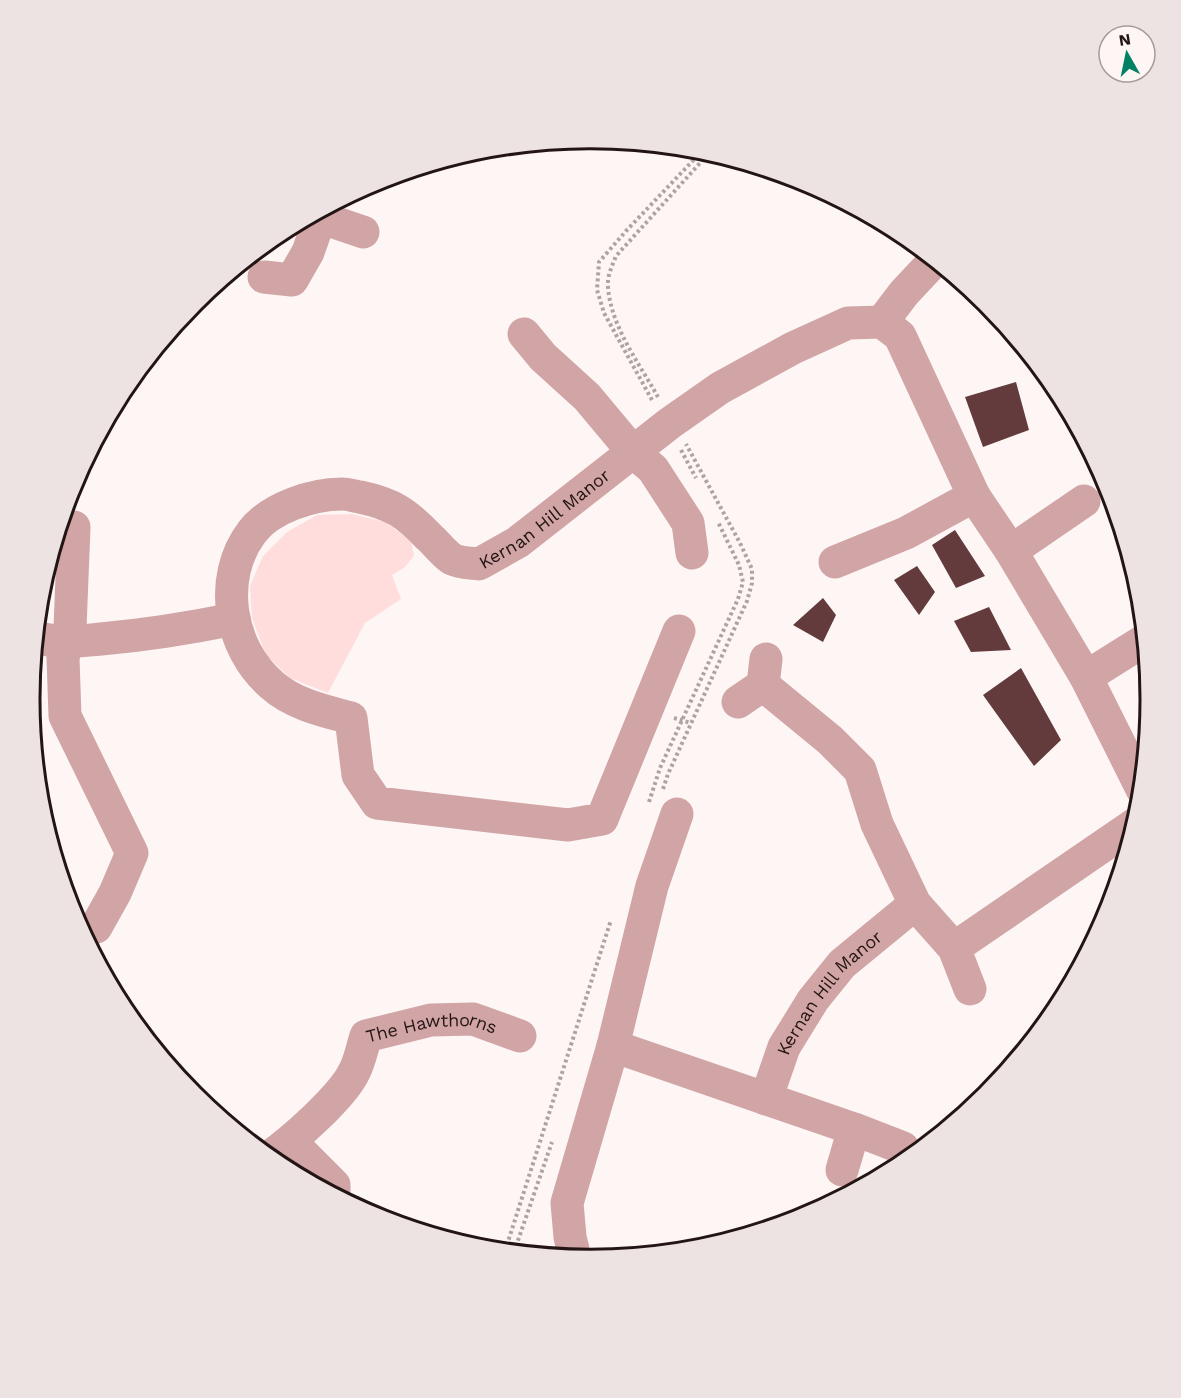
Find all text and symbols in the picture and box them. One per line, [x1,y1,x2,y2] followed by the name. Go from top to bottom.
[1097,24,1157,84] north arrow
[1117,29,1132,50] text: N
[475,464,614,573] street label: Kernan Hill Manor
[772,925,886,1057] street label: Kernan Hill Manor
[364,1008,500,1046] street label: The Hawthorns

